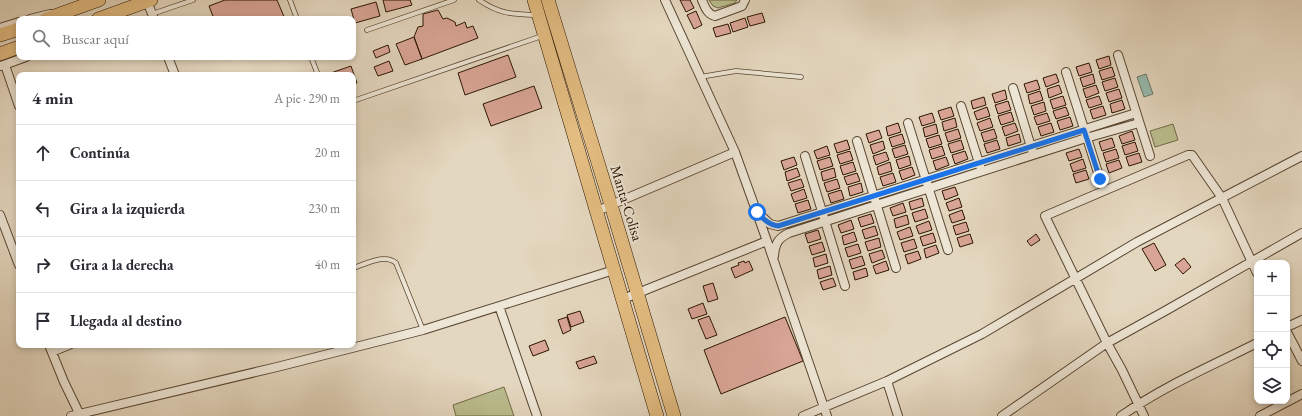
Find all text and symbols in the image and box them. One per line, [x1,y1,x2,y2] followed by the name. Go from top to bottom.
[16,16,356,60] search box
[30,27,52,49] icon: search
[62,29,129,48] text: Buscar aquí
[32,87,73,109] text: 4 min
[274,90,340,107] text: A pie · 290 m
[32,142,54,164] icon: ahead
[70,143,130,162] text: Continúa
[315,144,340,161] text: 20 m
[607,163,647,243] street label: Manta-Colisa
[1091,170,1109,188] route end
[32,198,54,220] icon: left
[70,199,185,218] text: Gira a la izquierda
[309,200,340,217] text: 230 m
[748,203,766,221] route start
[32,254,54,276] icon: right
[70,255,174,274] text: Gira a la derecha
[315,256,340,273] text: 40 m
[1254,260,1290,404] map controls
[1254,260,1290,296] button: +
[1254,296,1290,332] button: −
[32,310,54,332] icon: arrive
[70,311,182,330] text: Llegada al destino
[1254,332,1290,368] button: locate
[1254,368,1290,404] button: layers

